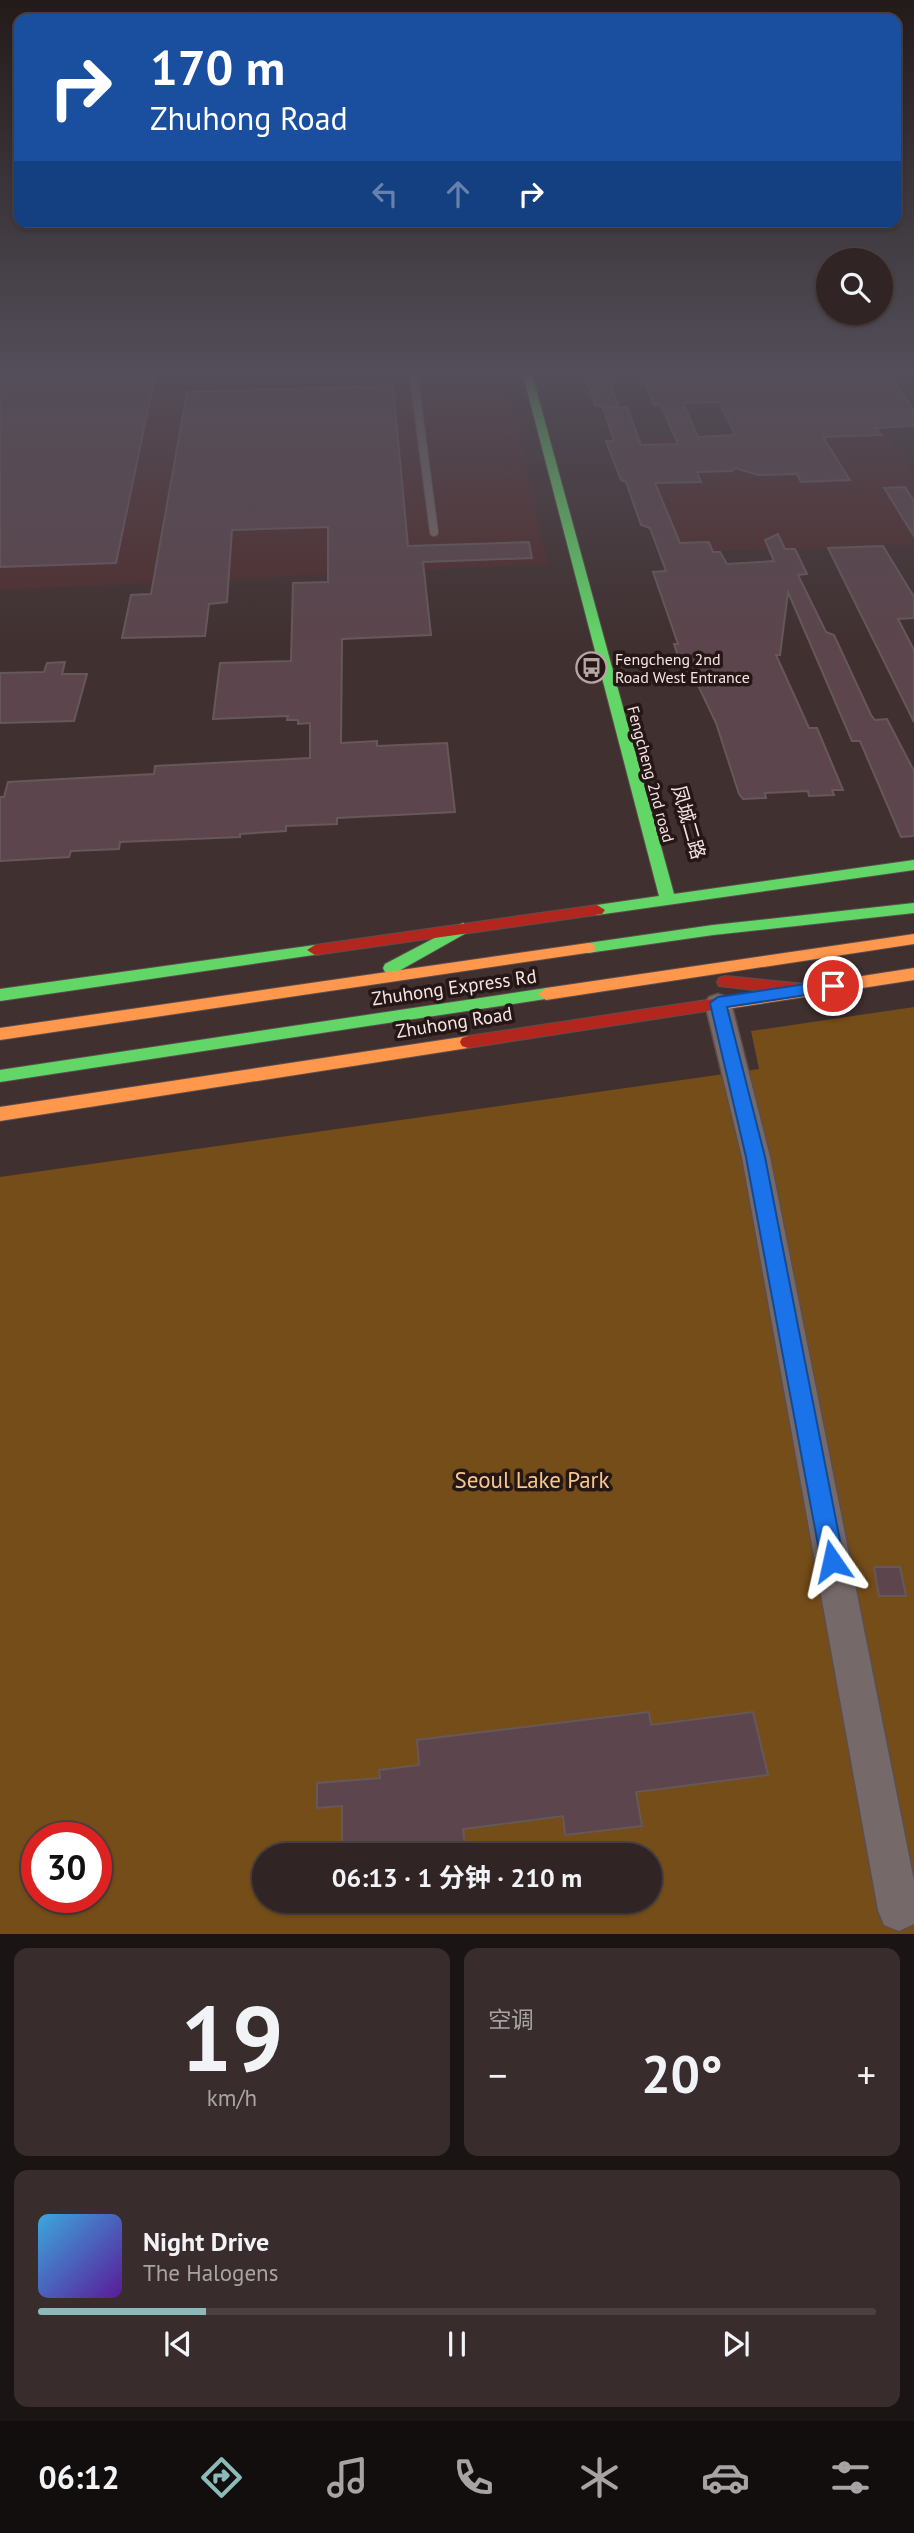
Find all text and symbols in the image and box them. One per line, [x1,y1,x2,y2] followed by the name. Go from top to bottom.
[150,35,285,99] text: 170 m
[35,42,126,133] icon: right
[150,97,348,139] text: Zhuhong Road
[366,175,404,213] icon: left
[439,175,477,213] icon: ahead
[512,175,550,213] icon: right
[816,248,893,325] map controls
[816,248,893,325] button: search
[615,649,750,687] place label: Fengcheng 2nd Road West Entrance
[575,651,609,685] bus stop icon: Fengcheng 2nd Road West Entrance
[623,704,679,844] street label: Fengcheng 2nd road
[667,782,711,862] street label: 凤城二路
[803,956,863,1016] pin
[370,964,538,1010] street label: Zhuhong Express Rd
[814,967,852,1005] icon: arrive
[394,1001,514,1043] street label: Zhuhong Road
[455,1465,609,1494] park label: Seoul Lake Park
[795,1524,869,1598] position arrow
[21,1822,112,1913] speed limit sign: 30
[332,1861,582,1894] text: 06:13 · 1 分钟 · 210 m
[180,1978,284,2096] text: 19
[488,2005,534,2034] text: 空调
[641,2040,723,2107] text: 20°
[488,2050,507,2099] text: −
[857,2050,876,2099] text: +
[207,2083,257,2112] text: km/h
[143,2225,269,2258] text: Night Drive
[143,2258,278,2287] text: The Halogens
[159,2325,197,2363] icon: previous
[438,2325,476,2363] icon: pause
[717,2325,755,2363] icon: next
[197,2453,246,2502] icon: directions
[323,2453,372,2502] icon: music
[449,2453,498,2502] icon: phone
[575,2453,624,2502] icon: climate
[701,2453,750,2502] icon: car
[826,2453,875,2502] icon: filters
[38,2456,120,2498] text: 06:12

